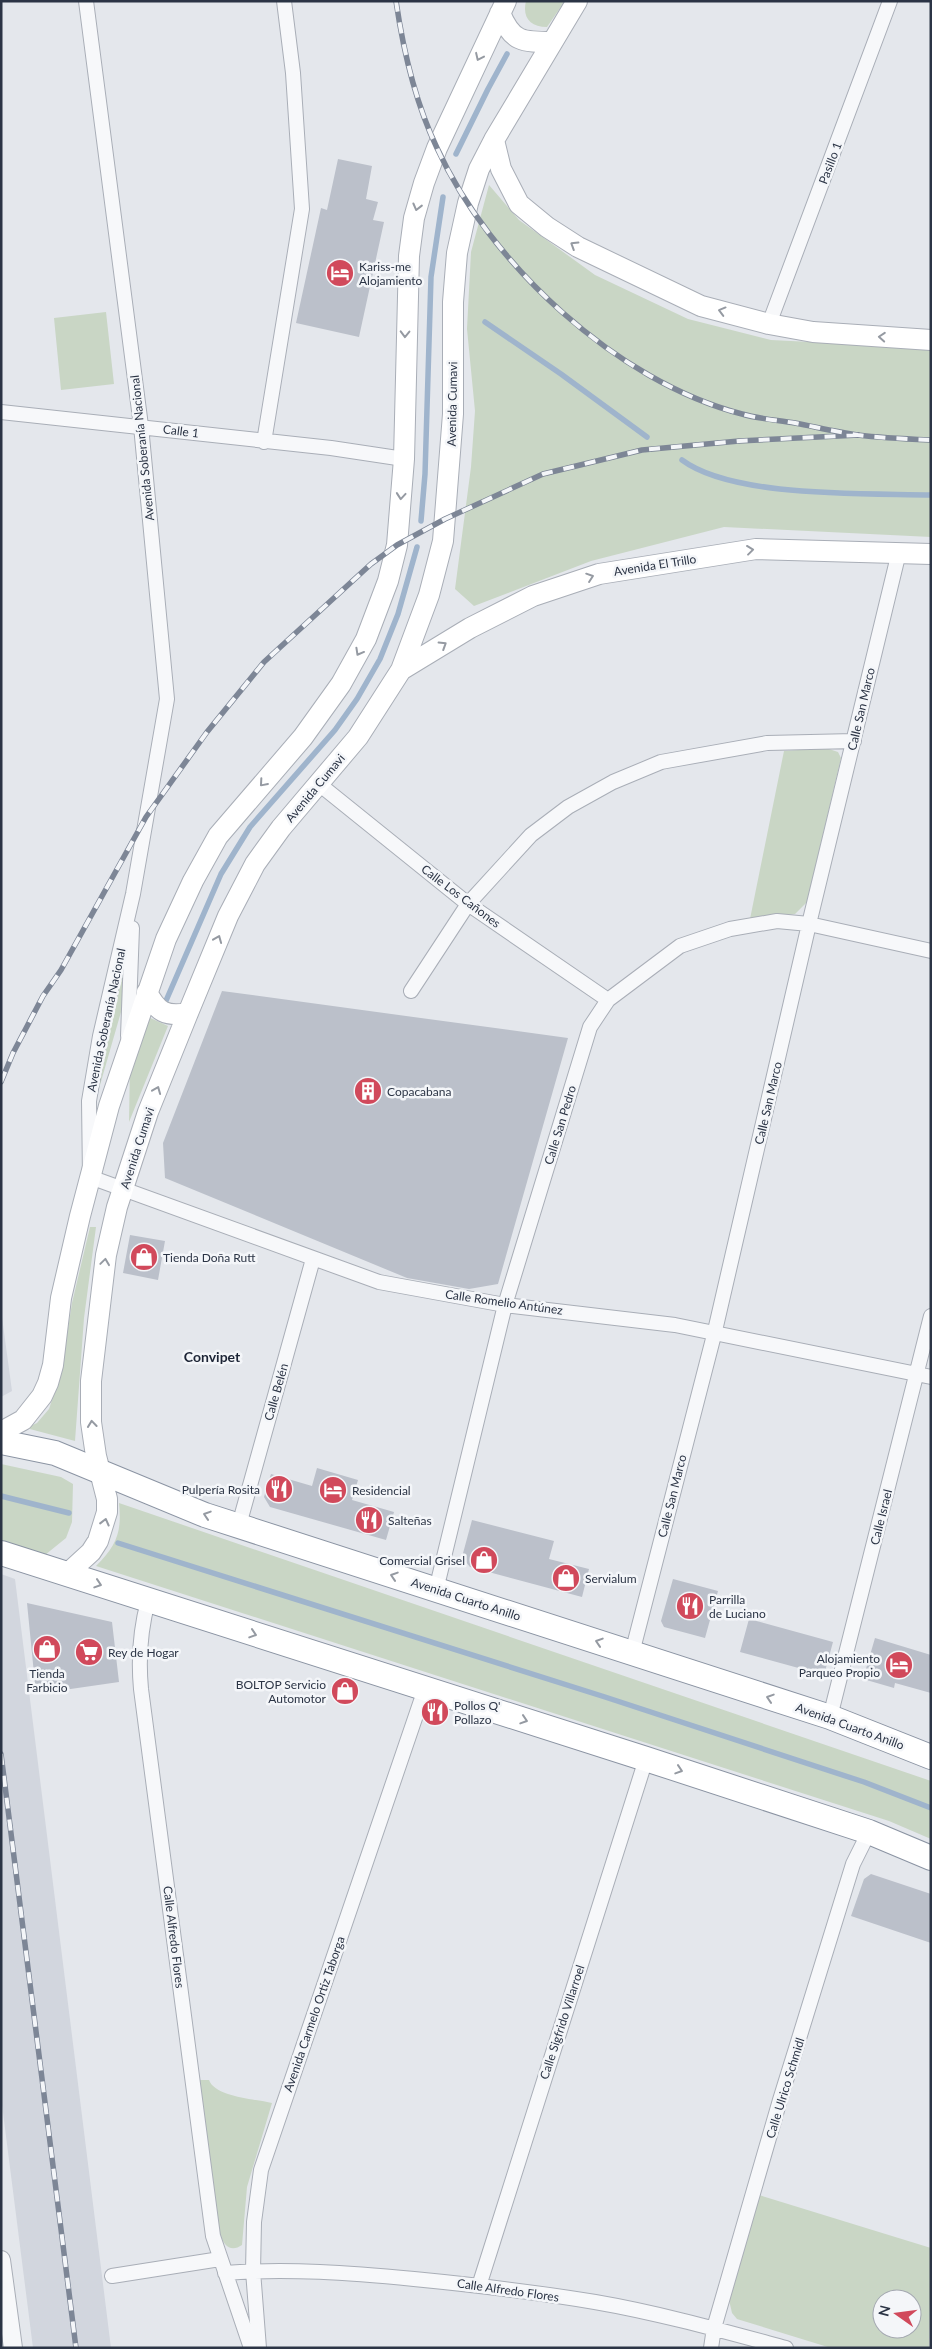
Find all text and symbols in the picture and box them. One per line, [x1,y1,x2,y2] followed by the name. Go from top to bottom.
[475,52,485,61] one-way arrow
[815,140,845,186] street label: Pasillo 1
[412,203,423,212] one-way arrow
[571,241,580,251] one-way arrow
[325,258,355,288] hotel icon: Kariss-me Alojamiento
[359,259,423,288] place label: Kariss-me Alojamiento
[719,307,727,317] one-way arrow
[400,330,411,338] one-way arrow
[878,331,886,342] one-way arrow
[444,361,460,446] street label: Avenida Cumavi
[127,374,157,522] street label: Avenida Soberanía Nacional
[162,421,200,441] street label: Calle 1
[395,493,406,501] one-way arrow
[746,545,754,556] one-way arrow
[613,551,697,579] street label: Avenida El Trillo
[585,573,594,583] one-way arrow
[437,641,446,651] one-way arrow
[355,646,365,655] one-way arrow
[844,666,878,752] street label: Calle San Marco
[282,751,348,825] street label: Avenida Cumavi
[260,777,269,786] one-way arrow
[418,861,504,931] street label: Calle Los Cañones
[212,936,222,944] one-way arrow
[83,947,129,1093] street label: Avenida Soberanía Nacional
[751,1060,785,1146] street label: Calle San Marco
[353,1076,383,1106] building icon: Copacabana
[541,1083,579,1166] street label: Calle San Pedro
[387,1084,451,1099] place label: Copacabana
[151,1086,161,1095] one-way arrow
[117,1105,157,1191] street label: Avenida Cumavi
[129,1242,159,1272] shop icon: Tienda Doña Rutt
[163,1250,256,1265] place label: Tienda Doña Rutt
[99,1258,110,1266] one-way arrow
[444,1286,564,1318] street label: Calle Romelio Antúnez
[184,1348,241,1365] district label: Convipet
[261,1362,291,1422] street label: Calle Belén
[87,1419,98,1427] one-way arrow
[654,1453,690,1539] street label: Calle San Marco
[264,1474,294,1504] restaurant icon: Pulpería Rosita
[318,1475,348,1505] hotel icon: Residencial
[182,1482,260,1497] place label: Pulpería Rosita
[352,1483,411,1498] place label: Residencial
[867,1488,895,1546] street label: Calle Israel
[354,1505,384,1535] restaurant icon: Salteñas
[203,1511,211,1521] one-way arrow
[388,1513,432,1528] place label: Salteñas
[99,1518,110,1526] one-way arrow
[469,1545,499,1575] shop icon: Comercial Grisel
[379,1553,465,1568] place label: Comercial Grisel
[551,1563,581,1593] shop icon: Servialum
[585,1571,637,1586] place label: Servialum
[391,1572,399,1582] one-way arrow
[409,1574,523,1624] street label: Avenida Cuarto Anillo
[93,1578,101,1588] one-way arrow
[675,1591,705,1621] restaurant icon: Parrilla de Luciano
[709,1592,766,1621] place label: Parrilla de Luciano
[248,1628,256,1638] one-way arrow
[32,1634,62,1664] shop icon: Tienda Farbicio
[74,1637,104,1667] supermarket icon: Rey de Hogar
[595,1638,604,1648] one-way arrow
[108,1645,179,1660] place label: Rey de Hogar
[884,1650,914,1680] hotel icon: Alojamiento Parqueo Propio
[799,1651,880,1680] place label: Alojamiento Parqueo Propio
[26,1666,68,1695] place label: Tienda Farbicio
[330,1676,360,1706] shop icon: BOLTOP Servicio Automotor
[236,1677,327,1706] place label: BOLTOP Servicio Automotor
[766,1693,775,1703] one-way arrow
[420,1697,450,1727] restaurant icon: Pollos Q' Pollazo
[454,1698,500,1727] place label: Pollos Q' Pollazo
[794,1699,906,1753] street label: Avenida Cuarto Anillo
[519,1714,528,1724] one-way arrow
[674,1764,683,1774] one-way arrow
[160,1885,188,1989] street label: Calle Alfredo Flores
[280,1934,348,2094] street label: Avenida Carmelo Ortiz Taborga
[536,1963,588,2081] street label: Calle Sigfrido Villarroel
[763,2036,807,2140] street label: Calle Ulrico Schmidl
[456,2275,560,2305] street label: Calle Alfredo Flores
[872,2289,922,2339] north arrow
[874,2303,893,2318] text: N

